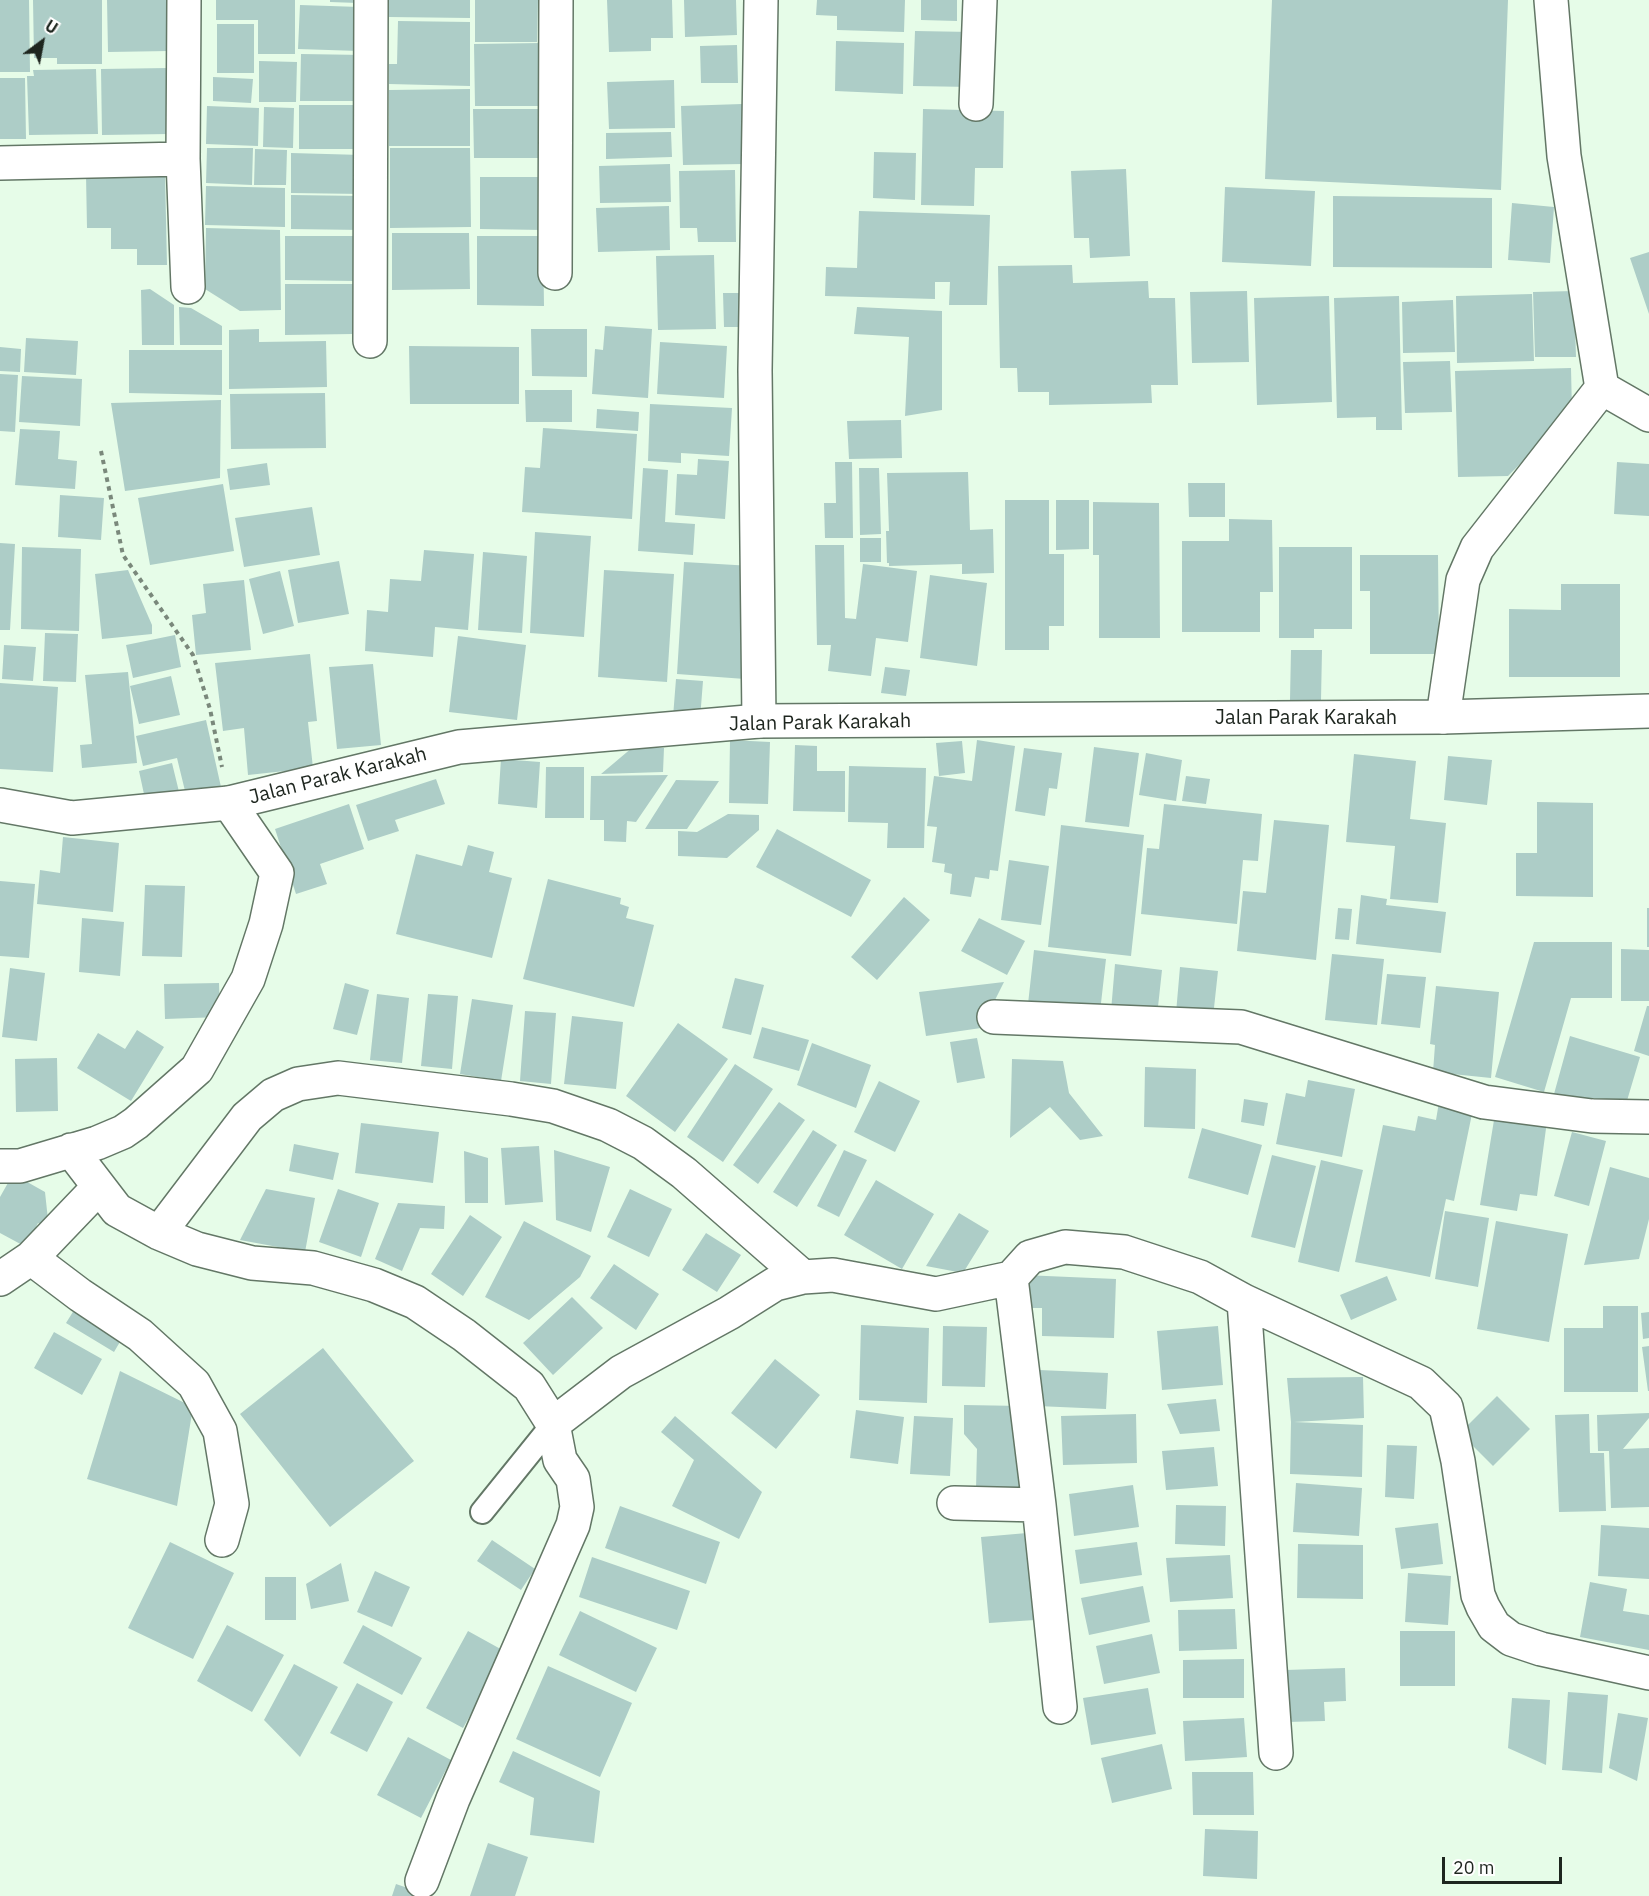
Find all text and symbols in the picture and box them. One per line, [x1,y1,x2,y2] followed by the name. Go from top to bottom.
[12,12,72,72] north arrow
[42,15,62,38] text: U
[1215,706,1397,730] street label: Jalan Parak Karakah
[729,709,911,737] street label: Jalan Parak Karakah
[247,742,429,810] street label: Jalan Parak Karakah
[1445,1845,1565,1883] scale bar
[1453,1856,1495,1879] text: 20 m

